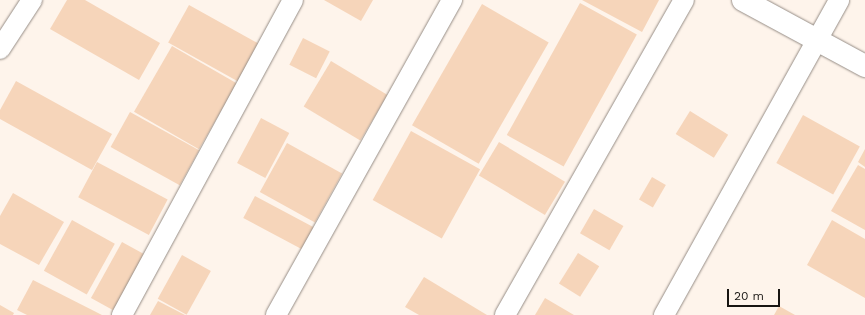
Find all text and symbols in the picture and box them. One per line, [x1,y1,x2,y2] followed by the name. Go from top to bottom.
[729,281,782,307] scale bar
[734,289,764,303] text: 20 m

